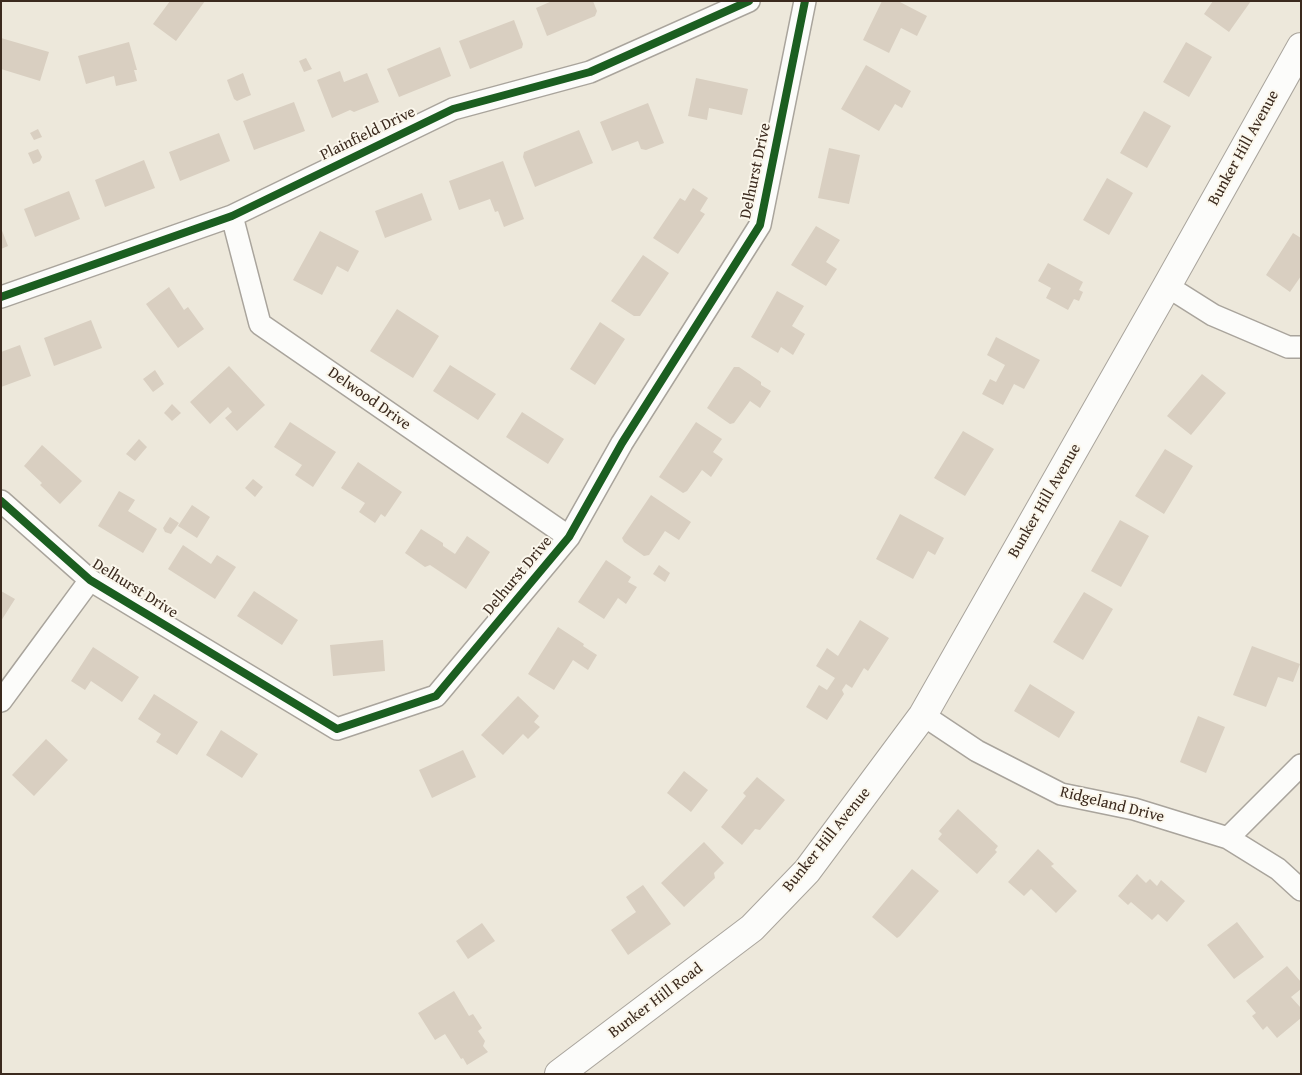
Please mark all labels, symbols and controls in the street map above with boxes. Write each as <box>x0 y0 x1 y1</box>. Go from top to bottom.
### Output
street label: Bunker Hill Avenue <box>1204 87 1284 209</box>
street label: Plainfield Drive <box>317 103 419 165</box>
street label: Delhurst Drive <box>736 121 776 221</box>
street label: Delwood Drive <box>324 363 414 435</box>
street label: Bunker Hill Avenue <box>1004 440 1086 562</box>
street label: Delhurst Drive <box>479 533 557 619</box>
street label: Delhurst Drive <box>89 555 181 623</box>
street label: Ridgeland Drive <box>1058 783 1166 827</box>
street label: Bunker Hill Avenue <box>779 784 875 896</box>
street label: Bunker Hill Road <box>605 959 707 1043</box>

